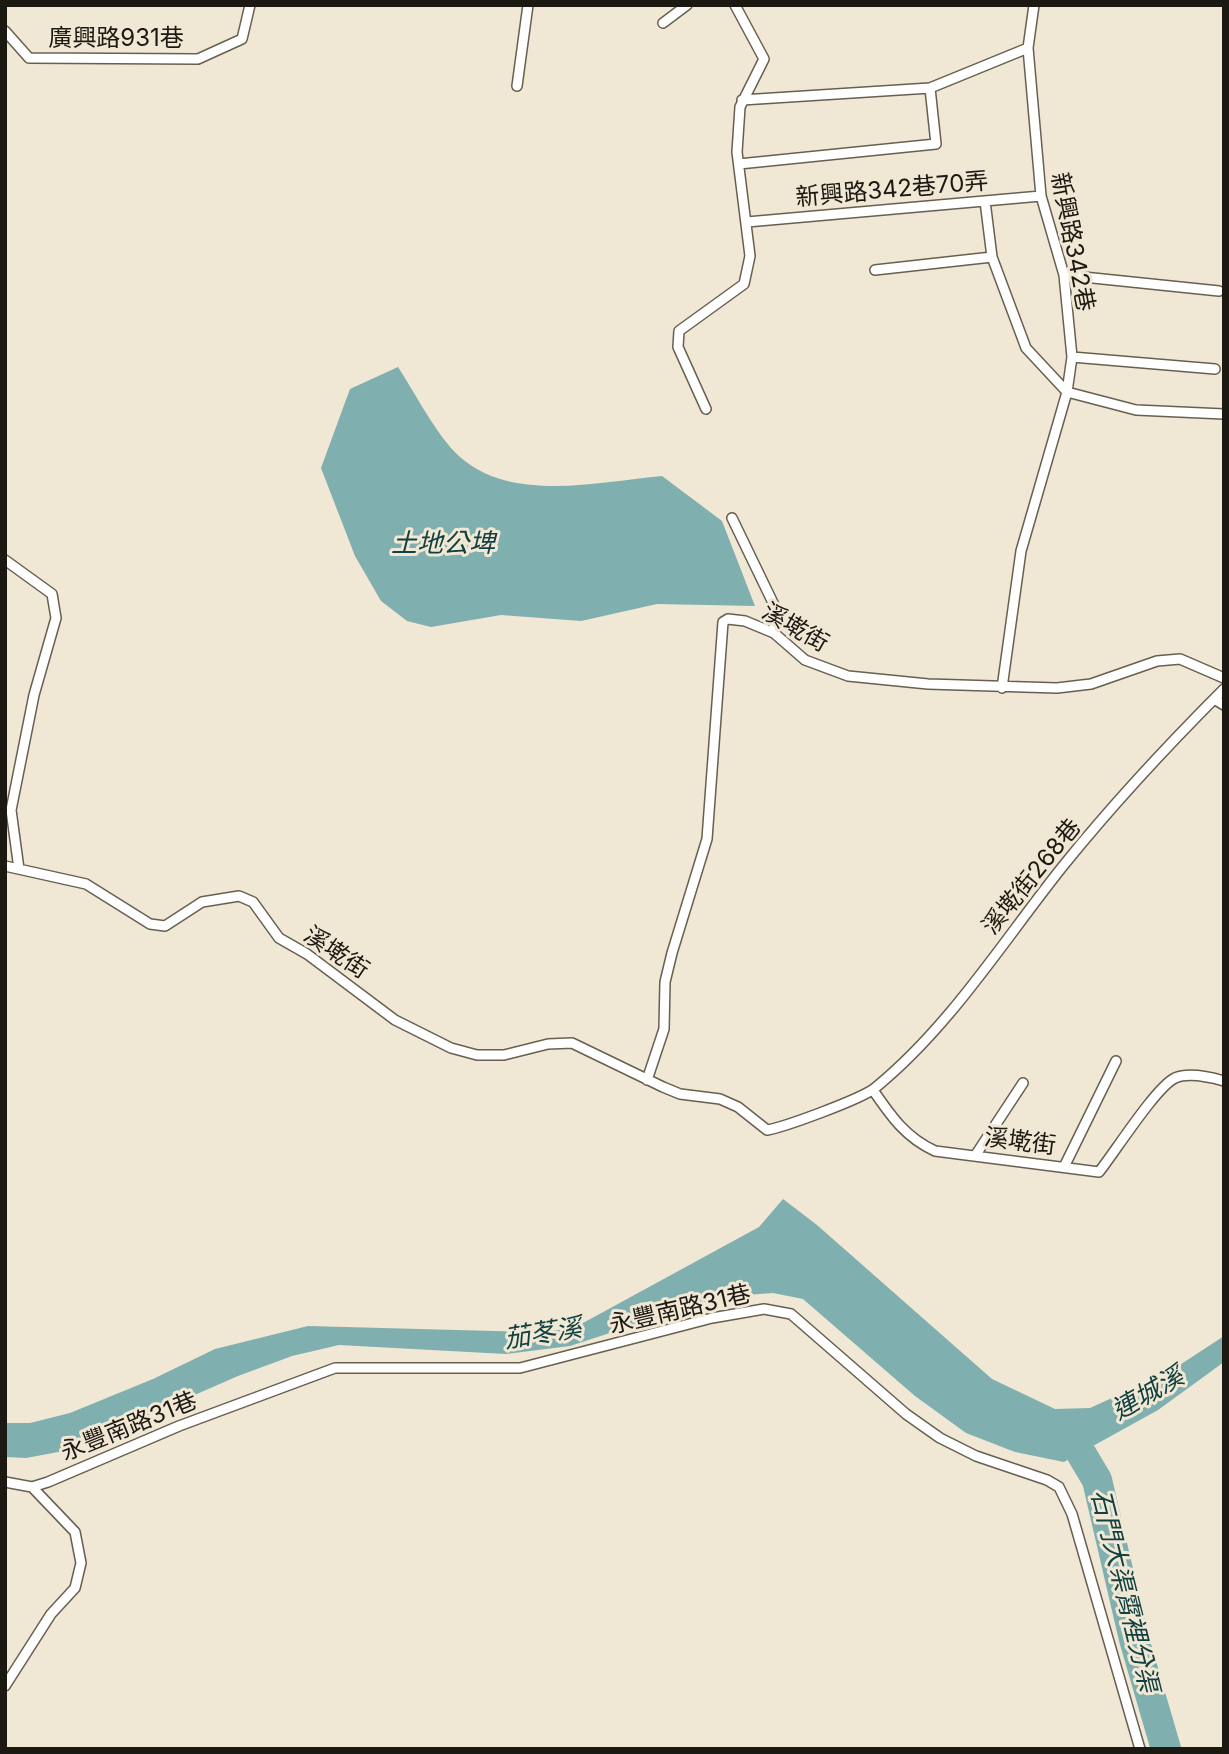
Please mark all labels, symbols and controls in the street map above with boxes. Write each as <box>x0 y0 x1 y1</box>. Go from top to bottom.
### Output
street label: 廣興路931巷 <box>48 25 184 53</box>
street label: 新興路342巷70弄 <box>794 167 990 213</box>
street label: 新興路342巷 <box>1044 170 1100 314</box>
water label: 土地公埤 <box>391 528 495 560</box>
street label: 溪墘街 <box>757 598 833 658</box>
street label: 溪墘街268巷 <box>977 813 1087 941</box>
street label: 溪墘街 <box>298 921 374 985</box>
street label: 溪墘街 <box>983 1123 1057 1161</box>
street label: 永豐南路31巷 <box>606 1280 754 1340</box>
water label: 茄苳溪 <box>502 1312 584 1356</box>
water label: 連城溪 <box>1106 1361 1190 1427</box>
street label: 永豐南路31巷 <box>57 1387 201 1467</box>
water label: 石門大渠霄裡分渠 <box>1084 1486 1164 1696</box>

